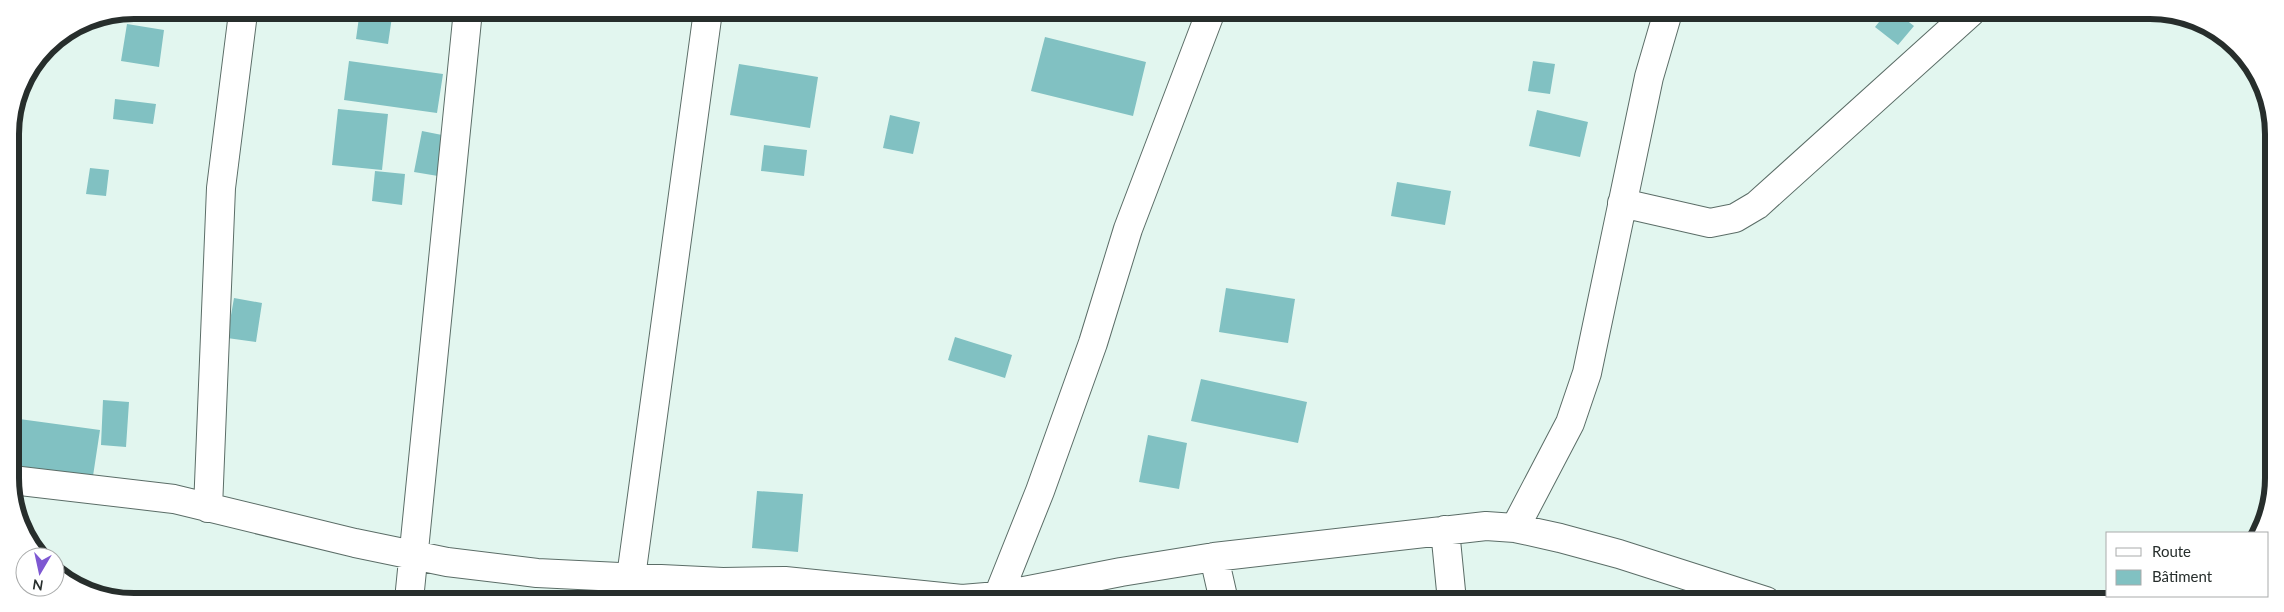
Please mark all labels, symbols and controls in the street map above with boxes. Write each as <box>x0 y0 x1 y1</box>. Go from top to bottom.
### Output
legend <box>2106 532 2269 597</box>
text: Route <box>2152 542 2191 560</box>
north arrow <box>15 547 65 597</box>
text: Bâtiment <box>2152 567 2213 585</box>
text: N <box>31 576 45 595</box>

